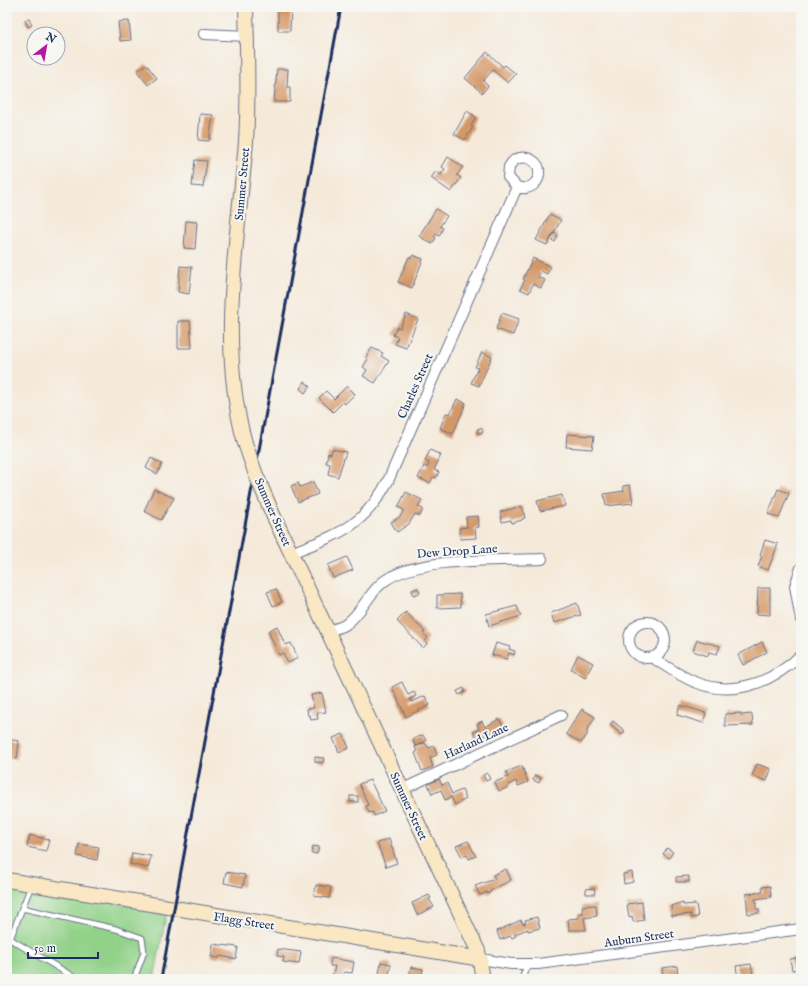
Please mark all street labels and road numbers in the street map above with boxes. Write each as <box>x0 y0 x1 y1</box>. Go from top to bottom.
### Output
street label: Summer Street <box>232 147 253 221</box>
street label: Charles Street <box>394 351 437 421</box>
street label: Summer Street <box>251 476 294 549</box>
street label: Dew Drop Lane <box>416 541 498 563</box>
street label: Harland Lane <box>442 720 511 763</box>
street label: Summer Street <box>386 770 431 843</box>
street label: Flagg Street <box>212 909 275 934</box>
street label: Auburn Street <box>602 926 675 951</box>

